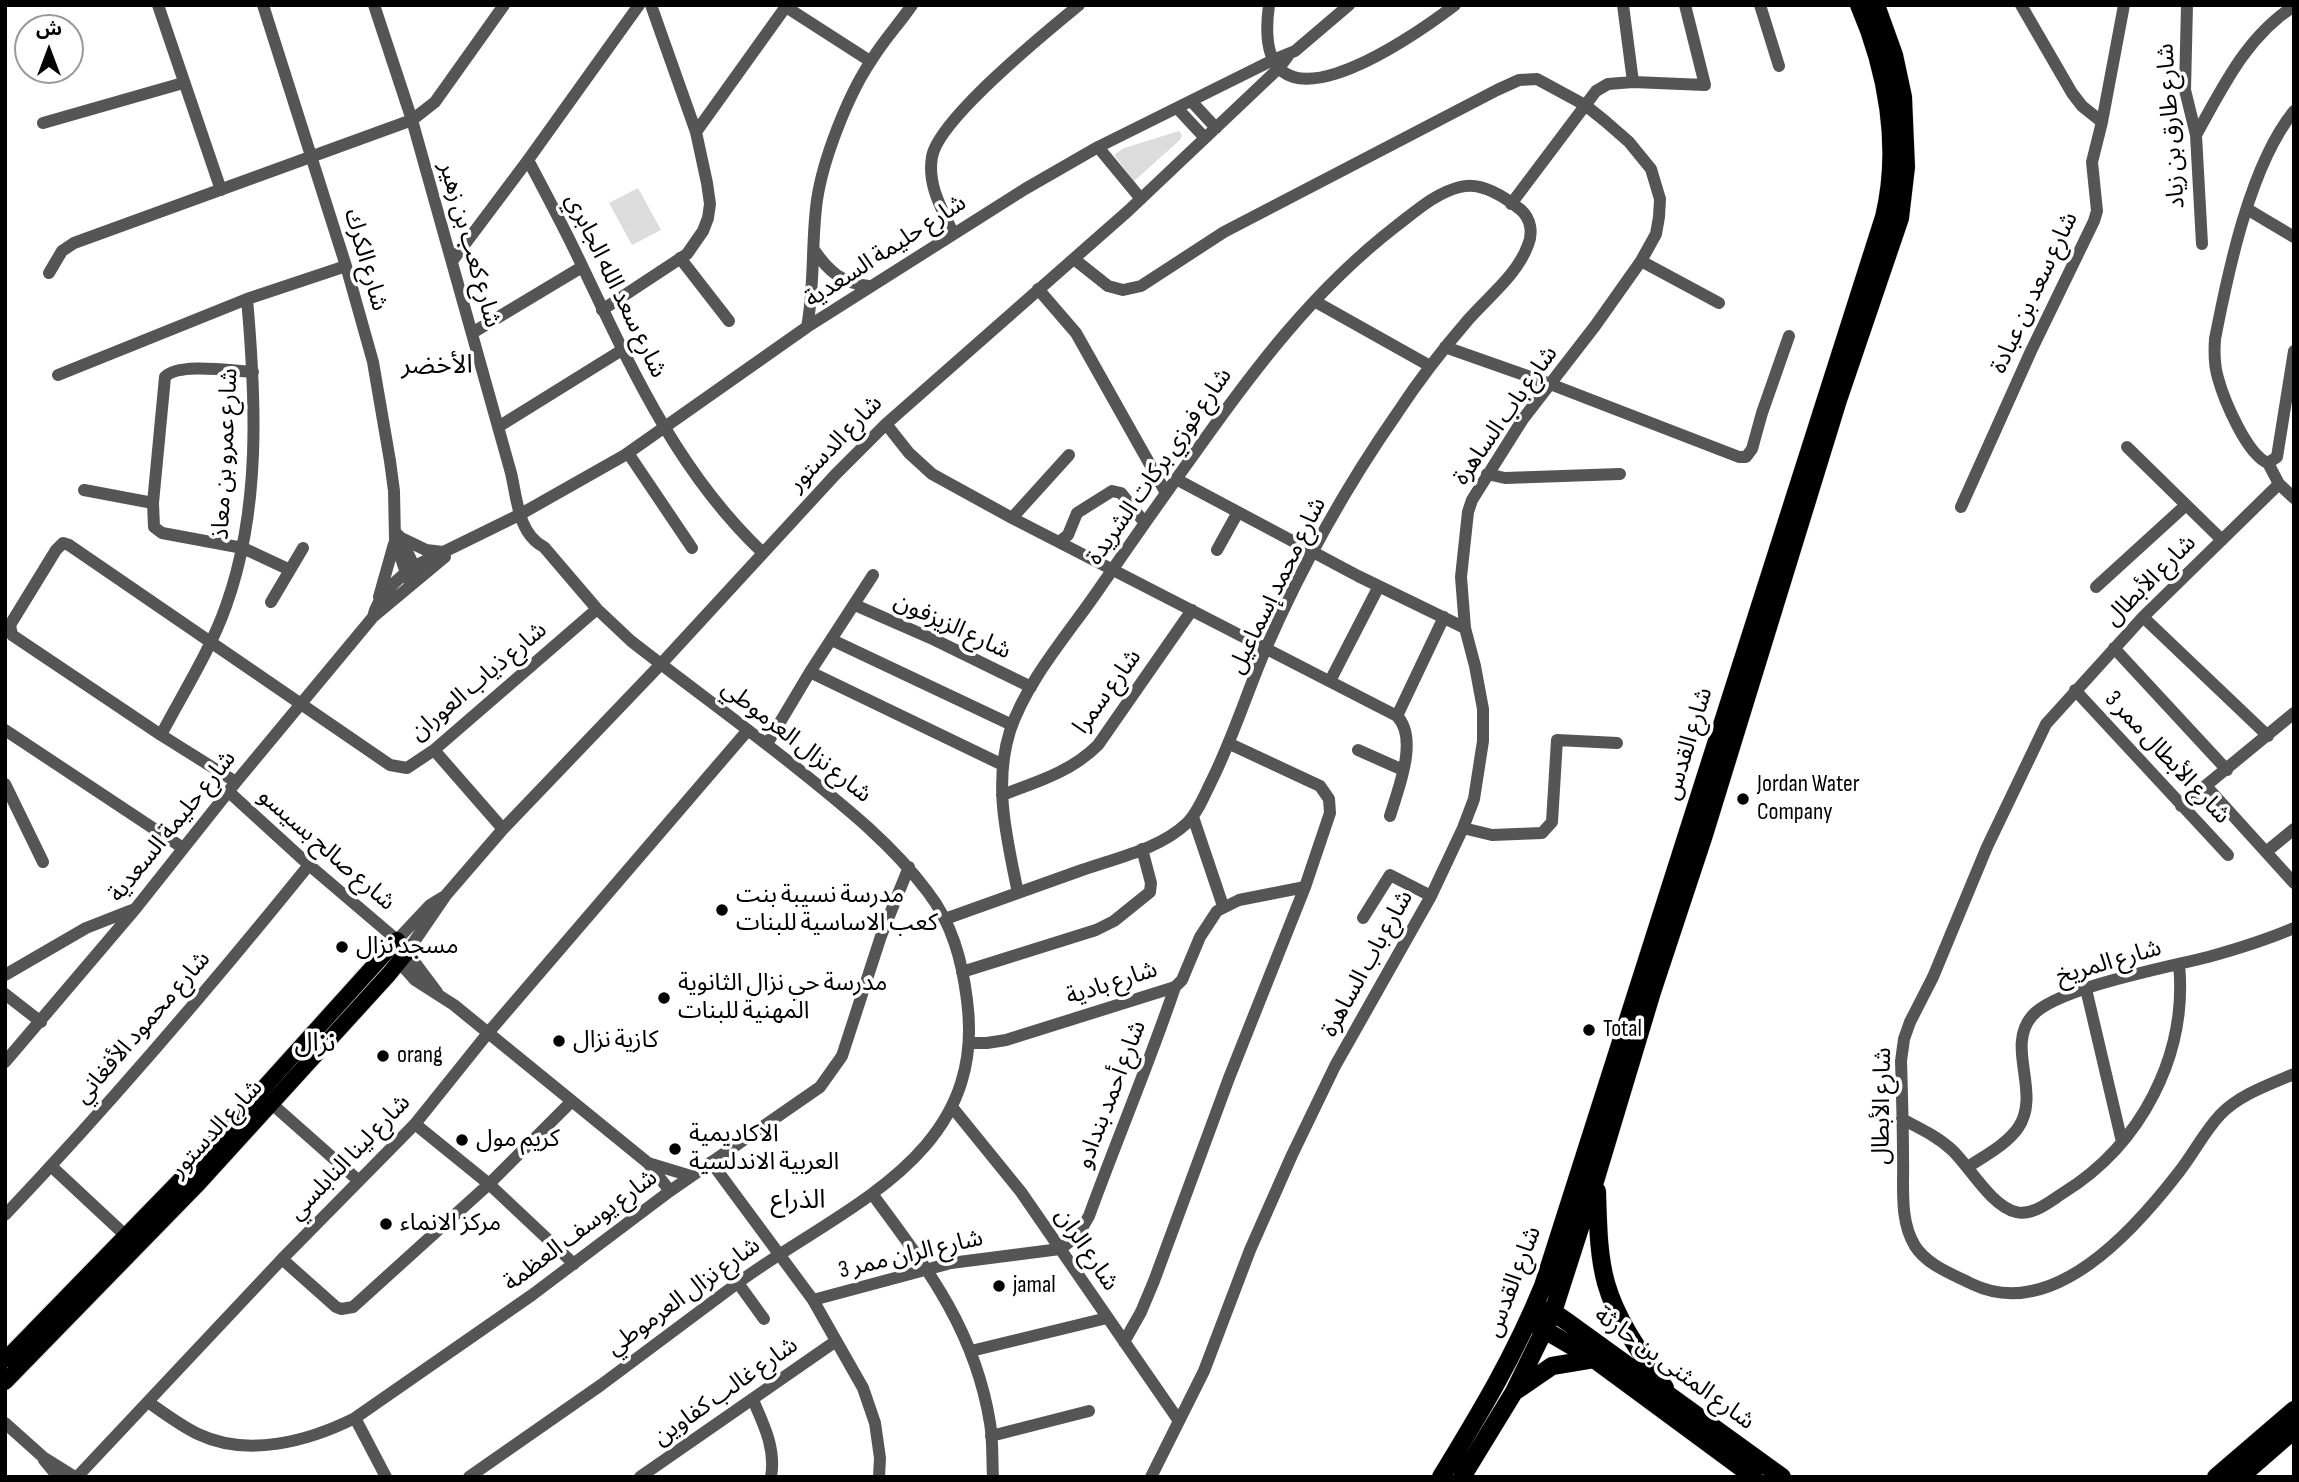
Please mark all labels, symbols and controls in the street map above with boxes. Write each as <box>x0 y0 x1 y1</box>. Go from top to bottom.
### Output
north arrow <box>14 14 84 84</box>
text: ش <box>36 18 62 41</box>
street label: شارع طارق بن زياد <box>2152 42 2192 210</box>
street label: شارع كعب بن زهير <box>432 159 506 331</box>
street label: شارع سعد الله الجابري <box>558 189 672 383</box>
street label: شارع حليمة السعدية <box>800 189 972 315</box>
street label: شارع الكرك <box>337 206 393 314</box>
street label: شارع سعد بن عبادة <box>1985 208 2085 378</box>
street label: شارع باب الساهرة <box>1447 341 1565 491</box>
district label: الأخضر <box>401 350 473 382</box>
street label: شارع فوزي بركات الشريدة <box>1081 363 1239 571</box>
street label: شارع عمرو بن معاذ <box>207 367 245 541</box>
street label: شارع الدستور <box>783 390 889 498</box>
street label: شارع محمد إسماعيل <box>1223 493 1333 679</box>
street label: شارع الأبطال <box>2099 529 2203 633</box>
street label: شارع الزيزفون <box>889 587 1015 667</box>
street label: شارع ذياب العوران <box>405 616 553 748</box>
street label: شارع سمرا <box>1068 644 1148 740</box>
street label: شارع نزال العرموطي <box>715 674 877 810</box>
street label: شارع القدس <box>1658 684 1720 804</box>
street label: شارع الأبطال ممر 3 <box>2098 686 2236 830</box>
street label: شارع حليمة السعدية <box>103 745 243 909</box>
place label: Jordan Water Company <box>1757 771 1860 827</box>
street label: شارع صالح بسيسو <box>251 783 401 917</box>
marker: Jordan Water Company <box>1735 791 1751 807</box>
place label: مدرسة نسيبة بنت كعب الاساسية للبنات <box>736 882 938 938</box>
street label: شارع باب الساهرة <box>1316 886 1420 1042</box>
marker: مدرسة نسيبة بنت كعب الاساسية للبنات <box>714 902 730 918</box>
place label: مسجد نزال <box>356 933 459 961</box>
street label: شارع المريخ <box>2053 934 2165 992</box>
marker: مسجد نزال <box>334 939 350 955</box>
street label: شارع محمود الأفغاني <box>69 946 217 1110</box>
street label: شارع بادية <box>1063 956 1161 1012</box>
place label: مدرسة حي نزال الثانوية المهنية للبنات <box>678 970 887 1026</box>
marker: مدرسة حي نزال الثانوية المهنية للبنات <box>656 990 672 1006</box>
place label: Total <box>1603 1016 1642 1044</box>
street label: شارع أحمد بندادو <box>1071 1017 1153 1173</box>
marker: Total <box>1581 1022 1597 1038</box>
place label: كازية نزال <box>573 1027 658 1055</box>
district label: نزال <box>295 1028 335 1060</box>
marker: كازية نزال <box>551 1033 567 1049</box>
place label: orang <box>397 1042 443 1070</box>
street label: شارع الأبطال <box>1868 1047 1898 1165</box>
marker: orang <box>375 1048 391 1064</box>
street label: شارع الدستور <box>164 1074 270 1184</box>
street label: شارع لينا النابلسي <box>283 1089 417 1227</box>
place label: الاكاديمية العربية الاندلسية <box>689 1121 839 1177</box>
place label: كريم مول <box>476 1126 560 1154</box>
marker: كريم مول <box>454 1132 470 1148</box>
marker: الاكاديمية العربية الاندلسية <box>667 1141 683 1157</box>
street label: شارع يوسف العظمة <box>498 1164 664 1298</box>
district label: الذراع <box>770 1185 826 1217</box>
street label: شارع الران <box>1048 1203 1124 1297</box>
place label: مركز الانماء <box>400 1210 501 1238</box>
marker: مركز الانماء <box>378 1216 394 1232</box>
street label: شارع القدس <box>1480 1223 1548 1341</box>
street label: شارع الران ممر 3 <box>836 1224 986 1286</box>
street label: شارع نزال العرموطي <box>602 1232 766 1362</box>
place label: jamal <box>1013 1272 1056 1300</box>
marker: jamal <box>991 1278 1007 1294</box>
street label: شارع المثنى بن حارثة <box>1588 1301 1760 1437</box>
street label: شارع غالب كفاوين <box>648 1331 804 1453</box>

